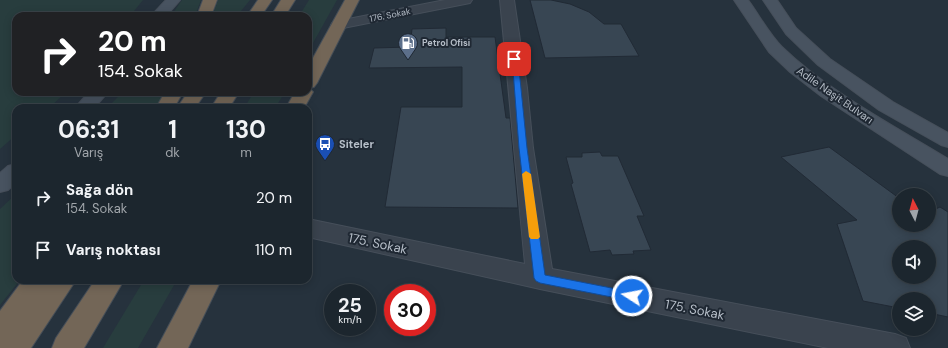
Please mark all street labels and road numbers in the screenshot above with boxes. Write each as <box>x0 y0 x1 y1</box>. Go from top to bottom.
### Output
street label: 176. Sokak <box>369 5 412 25</box>
street label: Adile Naşit Bulvarı <box>794 63 876 127</box>
street label: 175. Sokak <box>347 229 409 258</box>
street label: 175. Sokak <box>664 295 726 324</box>

